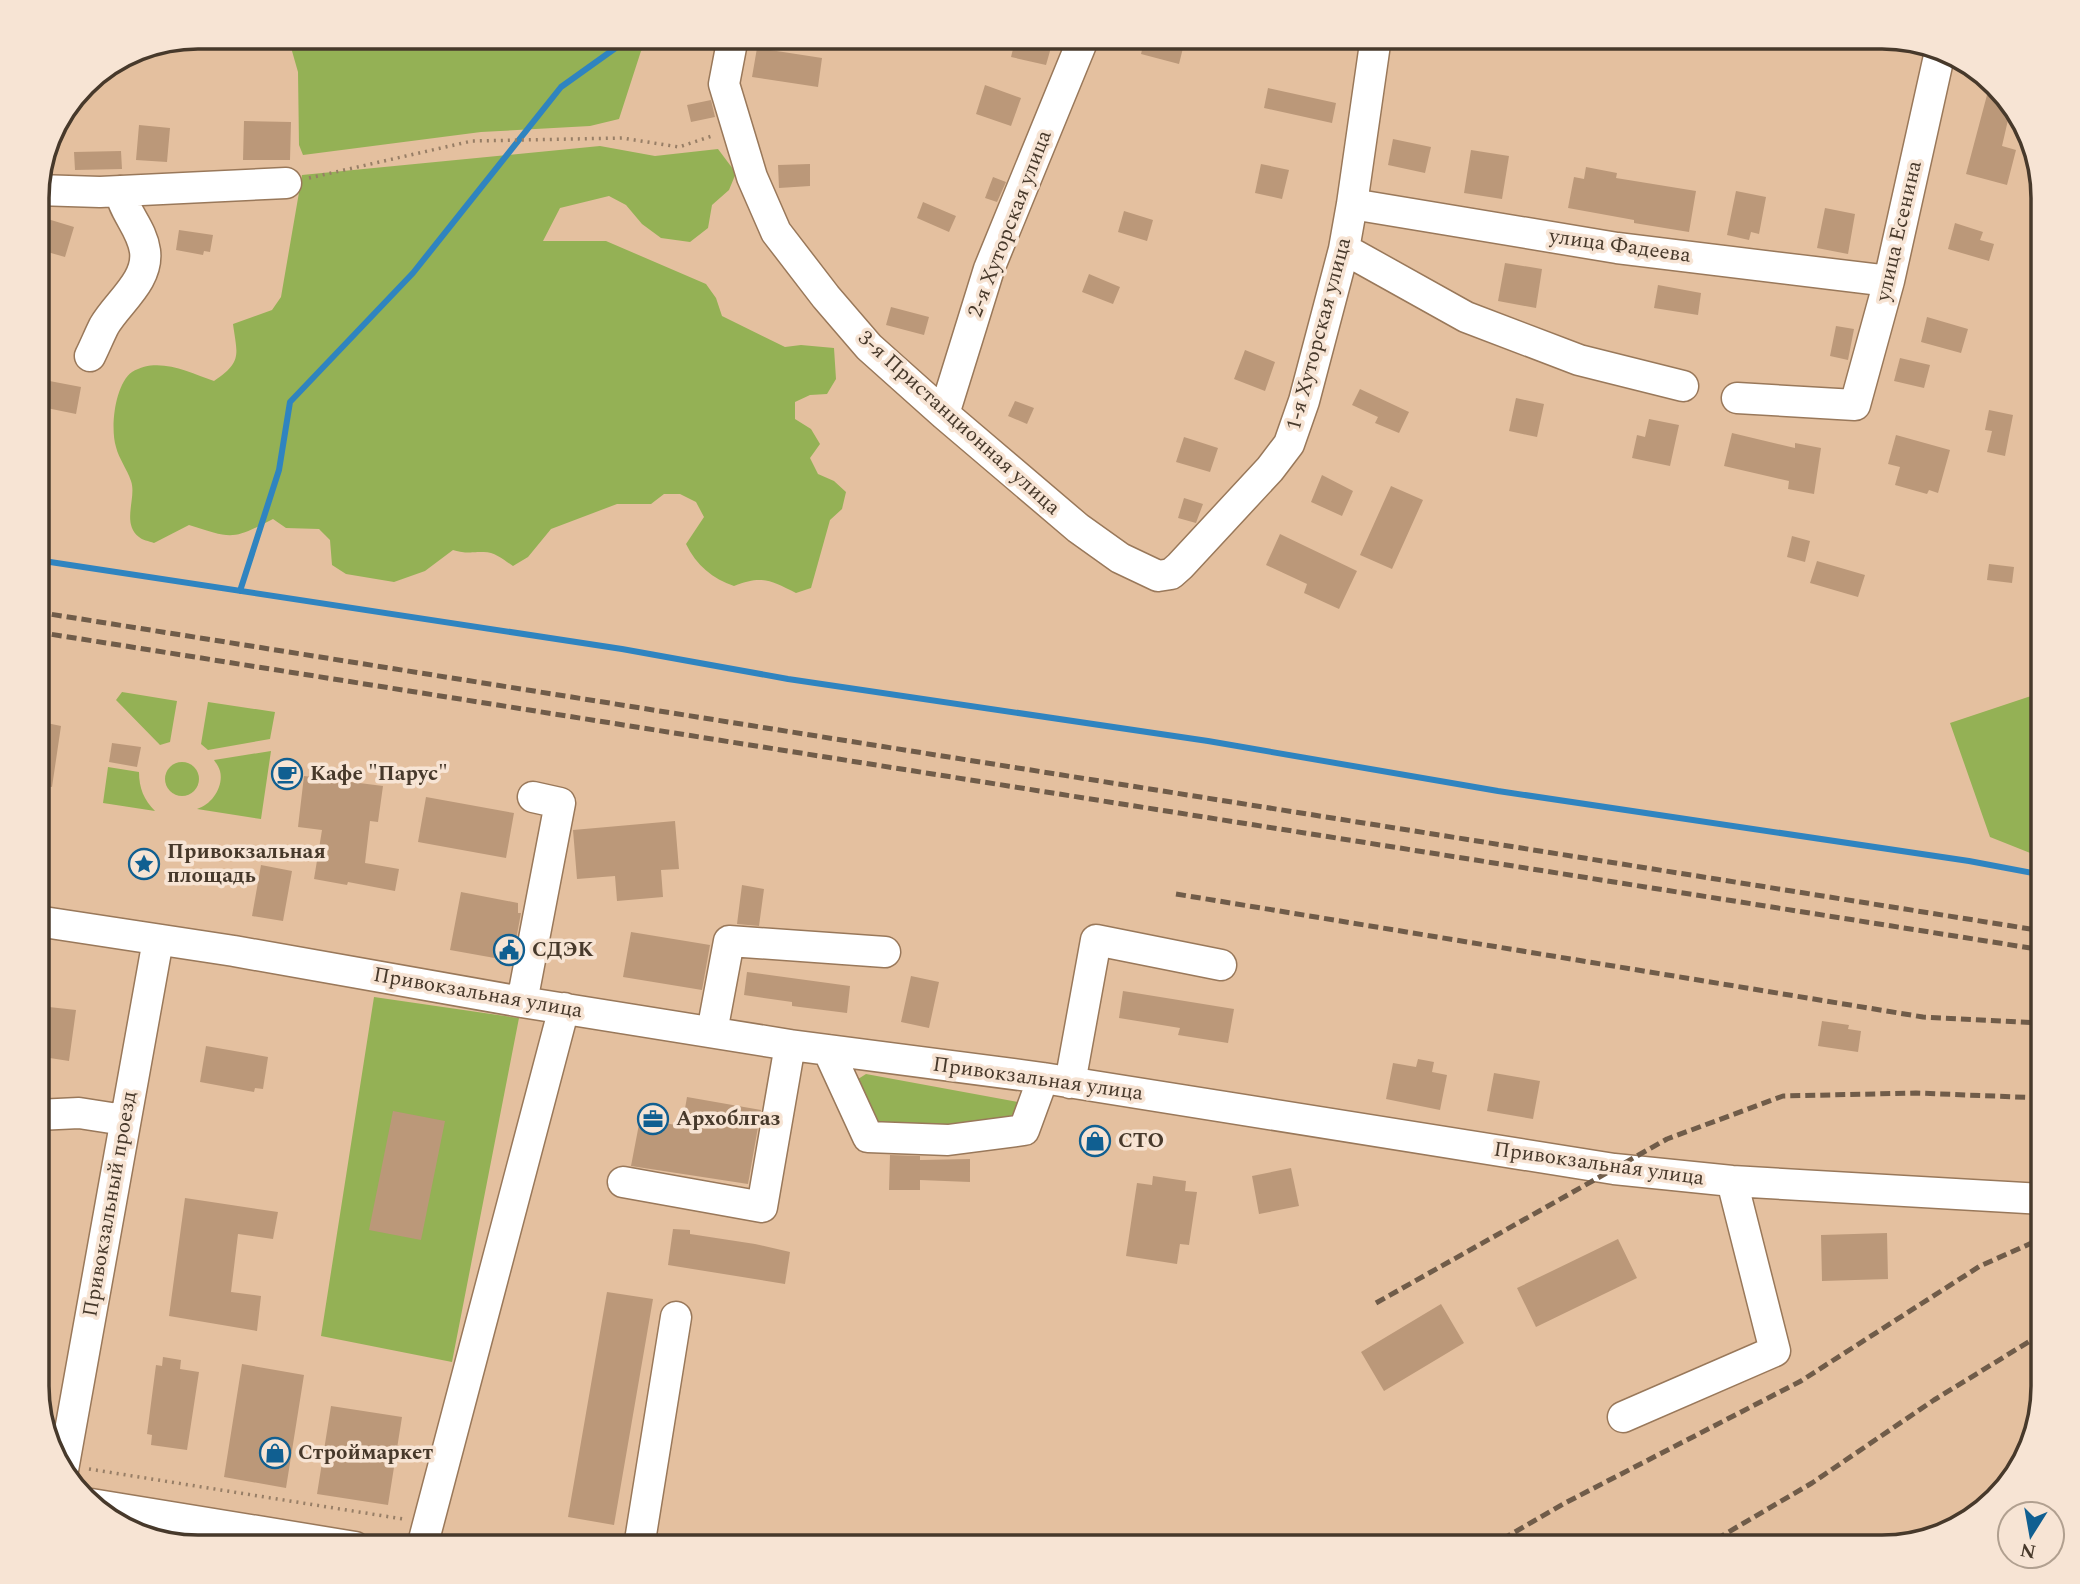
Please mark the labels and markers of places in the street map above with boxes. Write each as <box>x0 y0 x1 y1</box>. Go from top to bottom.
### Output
cafe icon: Кафе "Парус" <box>270 757 304 791</box>
place label: Кафе "Парус" <box>310 758 448 790</box>
place label: Привокзальная площадь <box>167 836 326 892</box>
place icon: Привокзальная площадь <box>127 847 161 881</box>
public building icon: СДЭК <box>492 933 526 967</box>
place label: СДЭК <box>532 934 594 966</box>
office icon: Архоблгаз <box>636 1102 670 1136</box>
place label: Архоблгаз <box>676 1103 781 1135</box>
shop icon: СТО <box>1078 1124 1112 1158</box>
place label: СТО <box>1118 1125 1164 1157</box>
shop icon: Строймаркет <box>258 1436 292 1470</box>
place label: Строймаркет <box>298 1437 433 1469</box>

